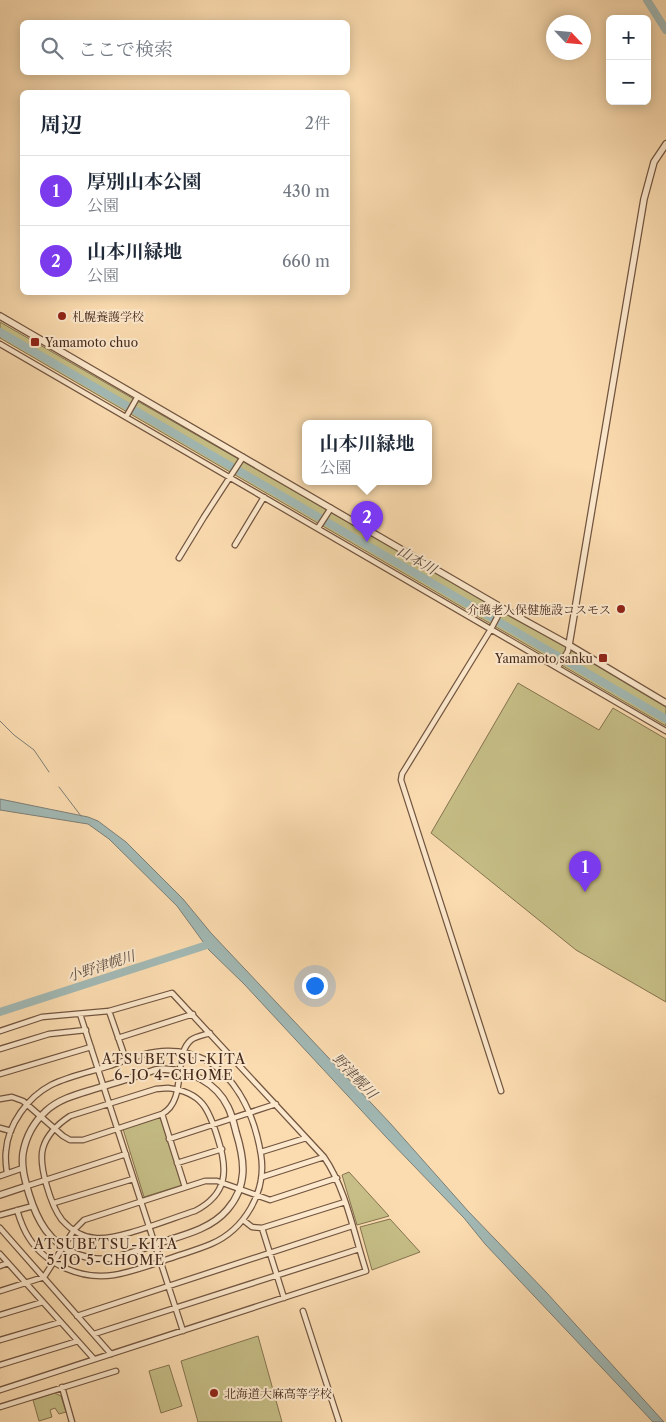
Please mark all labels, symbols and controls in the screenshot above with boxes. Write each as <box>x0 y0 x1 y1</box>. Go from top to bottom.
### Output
north arrow <box>546 15 591 60</box>
map controls <box>606 15 651 105</box>
button: + <box>606 15 651 60</box>
search box <box>20 20 350 75</box>
icon: search <box>38 34 66 62</box>
text: ここで検索 <box>78 38 173 61</box>
button: − <box>606 60 651 105</box>
text: 周辺 <box>40 112 82 137</box>
text: 2件 <box>305 113 330 133</box>
text: 厚別山本公園 <box>87 170 201 193</box>
text: 1 <box>52 181 60 201</box>
text: 430 m <box>283 181 330 201</box>
text: 公園 <box>87 195 119 215</box>
text: 山本川緑地 <box>87 240 182 263</box>
text: 2 <box>51 251 61 271</box>
text: 660 m <box>282 251 330 271</box>
text: 公園 <box>87 265 119 285</box>
place label: 札幌養護学校 <box>72 309 144 324</box>
marker: 札幌養護学校 <box>56 310 68 322</box>
place label: Yamamoto chuo <box>44 335 138 350</box>
marker: Yamamoto chuo <box>29 336 41 348</box>
popup <box>302 420 432 485</box>
text: 山本川緑地 <box>319 432 415 455</box>
text: 公園 <box>319 457 352 477</box>
pin: 2 <box>351 501 383 542</box>
water label: 山本川 <box>394 542 441 579</box>
place label: 介護老人保健施設コスモス <box>467 602 611 617</box>
marker: 介護老人保健施設コスモス <box>615 603 627 615</box>
place label: Yamamoto sanku <box>494 651 594 666</box>
marker: Yamamoto sanku <box>597 652 609 664</box>
pin: 1 <box>569 851 601 892</box>
water label: 小野津幌川 <box>65 946 139 985</box>
your location <box>302 973 328 999</box>
district label: ATSUBETSU-KITA 6-JO 4-CHOME <box>101 1050 246 1084</box>
water label: 野津幌川 <box>329 1050 382 1104</box>
district label: ATSUBETSU-KITA 5-JO 5-CHOME <box>33 1235 178 1269</box>
place label: 北海道大麻高等学校 <box>224 1386 332 1401</box>
marker: 北海道大麻高等学校 <box>208 1387 220 1399</box>

